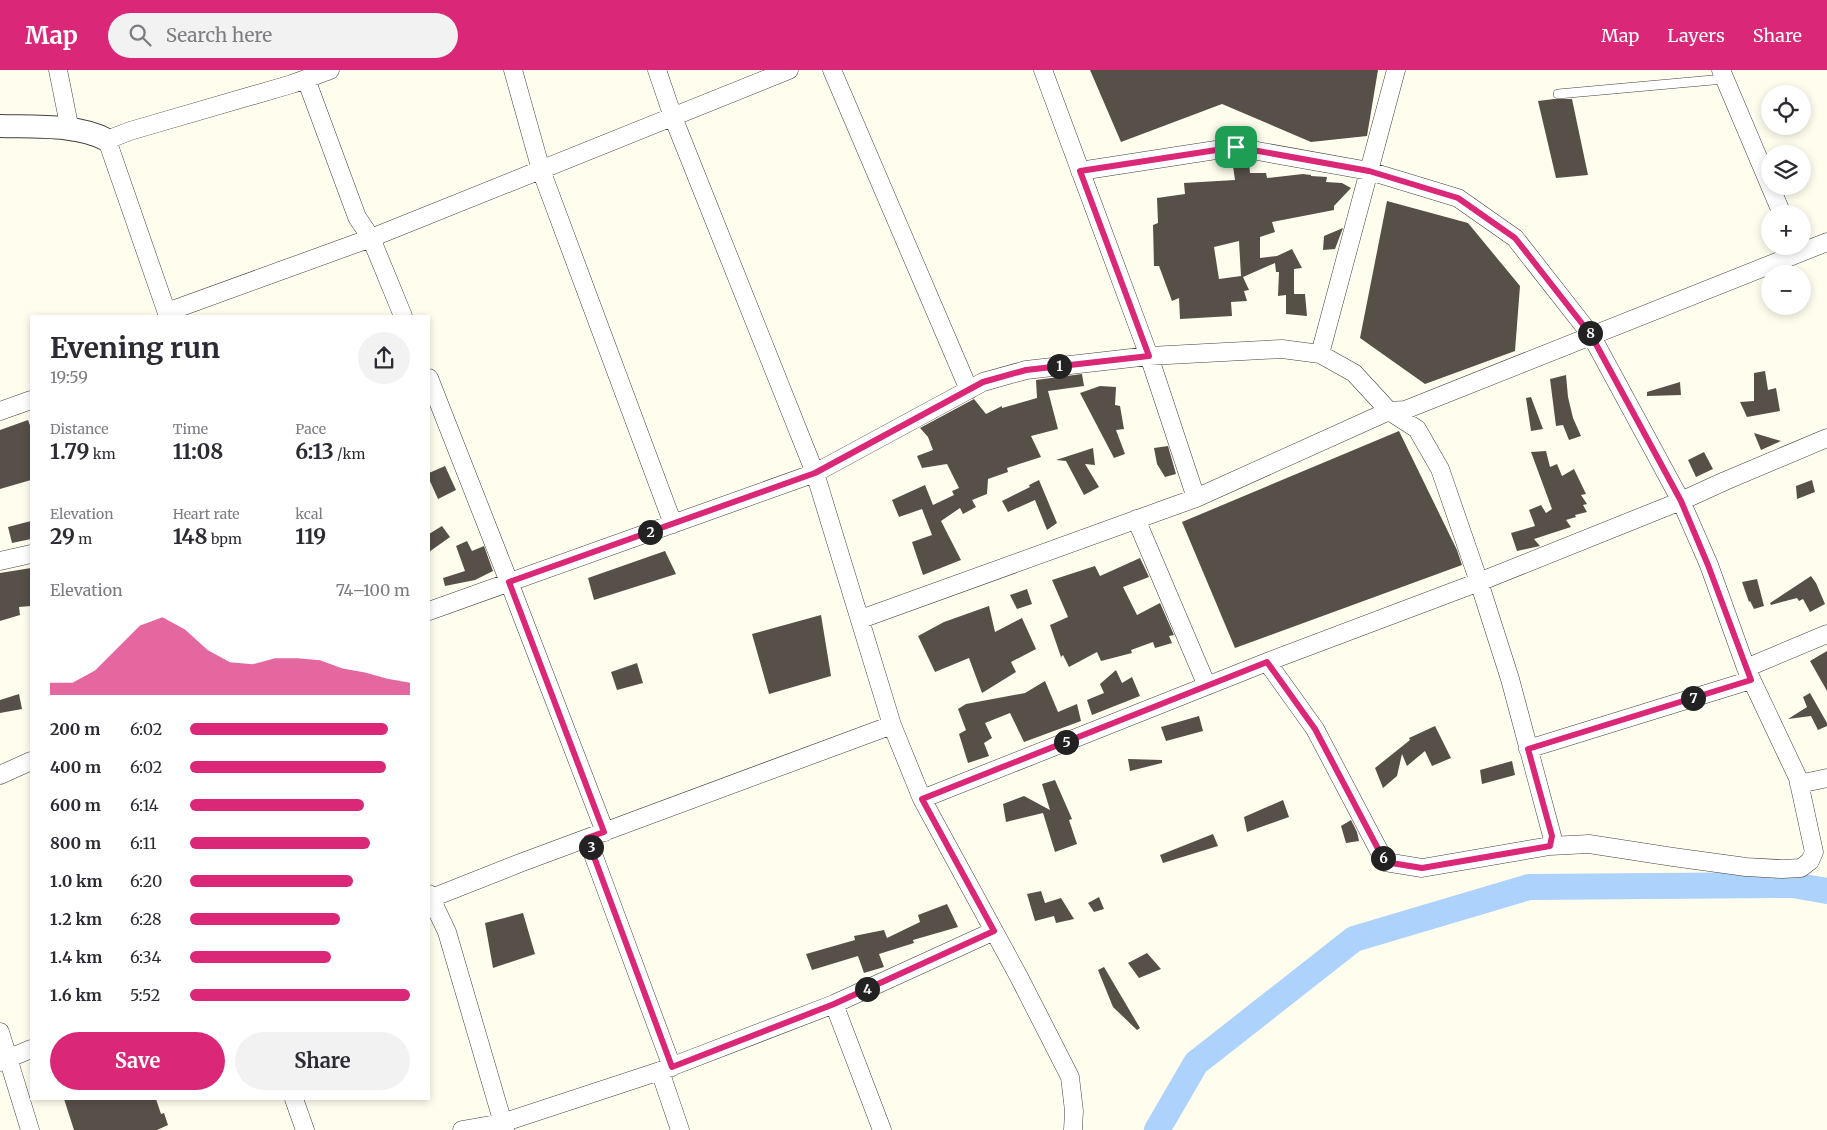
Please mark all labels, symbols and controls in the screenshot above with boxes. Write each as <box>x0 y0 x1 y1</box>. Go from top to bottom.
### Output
search box <box>108 13 458 58</box>
text: Map <box>25 20 78 51</box>
icon: search <box>126 21 154 49</box>
text: Search here <box>166 23 272 47</box>
text: Map <box>1601 24 1639 47</box>
text: Layers <box>1667 24 1725 47</box>
text: Share <box>1753 24 1802 47</box>
map controls <box>1761 85 1811 315</box>
button: locate <box>1761 85 1811 135</box>
pin <box>1215 126 1257 168</box>
icon: arrive <box>1222 133 1250 161</box>
button: layers <box>1761 145 1811 195</box>
button: + <box>1761 205 1811 255</box>
button: − <box>1761 265 1811 315</box>
pin: 8 <box>1578 320 1602 346</box>
text: 8 <box>1586 324 1595 342</box>
text: Evening run <box>50 330 220 366</box>
button: share <box>358 332 410 384</box>
pin: 1 <box>1046 354 1072 378</box>
text: 1 <box>1056 357 1063 375</box>
text: 19:59 <box>50 367 88 387</box>
text: Distance <box>50 420 109 438</box>
text: Time <box>173 420 208 438</box>
text: Pace <box>295 420 326 438</box>
text: 1.79 <box>50 438 89 465</box>
text: 11:08 <box>173 438 223 465</box>
text: 6:13 <box>295 438 334 465</box>
text: km <box>89 445 116 463</box>
text: /km <box>334 445 365 463</box>
text: Elevation <box>50 505 114 523</box>
text: Heart rate <box>173 505 240 523</box>
text: kcal <box>295 505 323 523</box>
pin: 2 <box>638 520 662 544</box>
text: 29 <box>50 523 75 550</box>
text: 148 <box>173 523 208 550</box>
text: 119 <box>295 523 326 550</box>
text: 2 <box>646 523 655 541</box>
text: m <box>75 530 92 548</box>
text: bpm <box>208 530 242 548</box>
text: Elevation <box>50 580 123 600</box>
text: 74–100 m <box>336 580 410 600</box>
pin: 7 <box>1680 686 1706 710</box>
text: 7 <box>1689 689 1698 707</box>
text: 200 m <box>50 719 100 739</box>
text: 6:02 <box>130 719 162 739</box>
pin: 5 <box>1054 730 1078 754</box>
text: 5 <box>1062 733 1071 751</box>
text: 400 m <box>50 757 101 777</box>
text: 6:02 <box>130 757 162 777</box>
text: 600 m <box>50 795 101 815</box>
text: 6:14 <box>130 795 159 815</box>
text: 800 m <box>50 833 101 853</box>
text: 6:11 <box>130 833 156 853</box>
pin: 3 <box>578 834 604 860</box>
text: 3 <box>587 838 596 856</box>
pin: 6 <box>1370 846 1396 870</box>
text: 6 <box>1379 849 1388 867</box>
text: 1.0 km <box>50 871 103 891</box>
text: 6:20 <box>130 871 162 891</box>
text: 1.2 km <box>50 909 102 929</box>
text: 6:28 <box>130 909 162 929</box>
text: 1.4 km <box>50 947 102 967</box>
text: 6:34 <box>130 947 161 967</box>
pin: 4 <box>854 976 880 1002</box>
text: 4 <box>863 980 872 998</box>
text: 1.6 km <box>50 985 102 1005</box>
text: 5:52 <box>130 985 160 1005</box>
button: Save <box>50 1032 225 1090</box>
button: Share <box>235 1032 410 1090</box>

